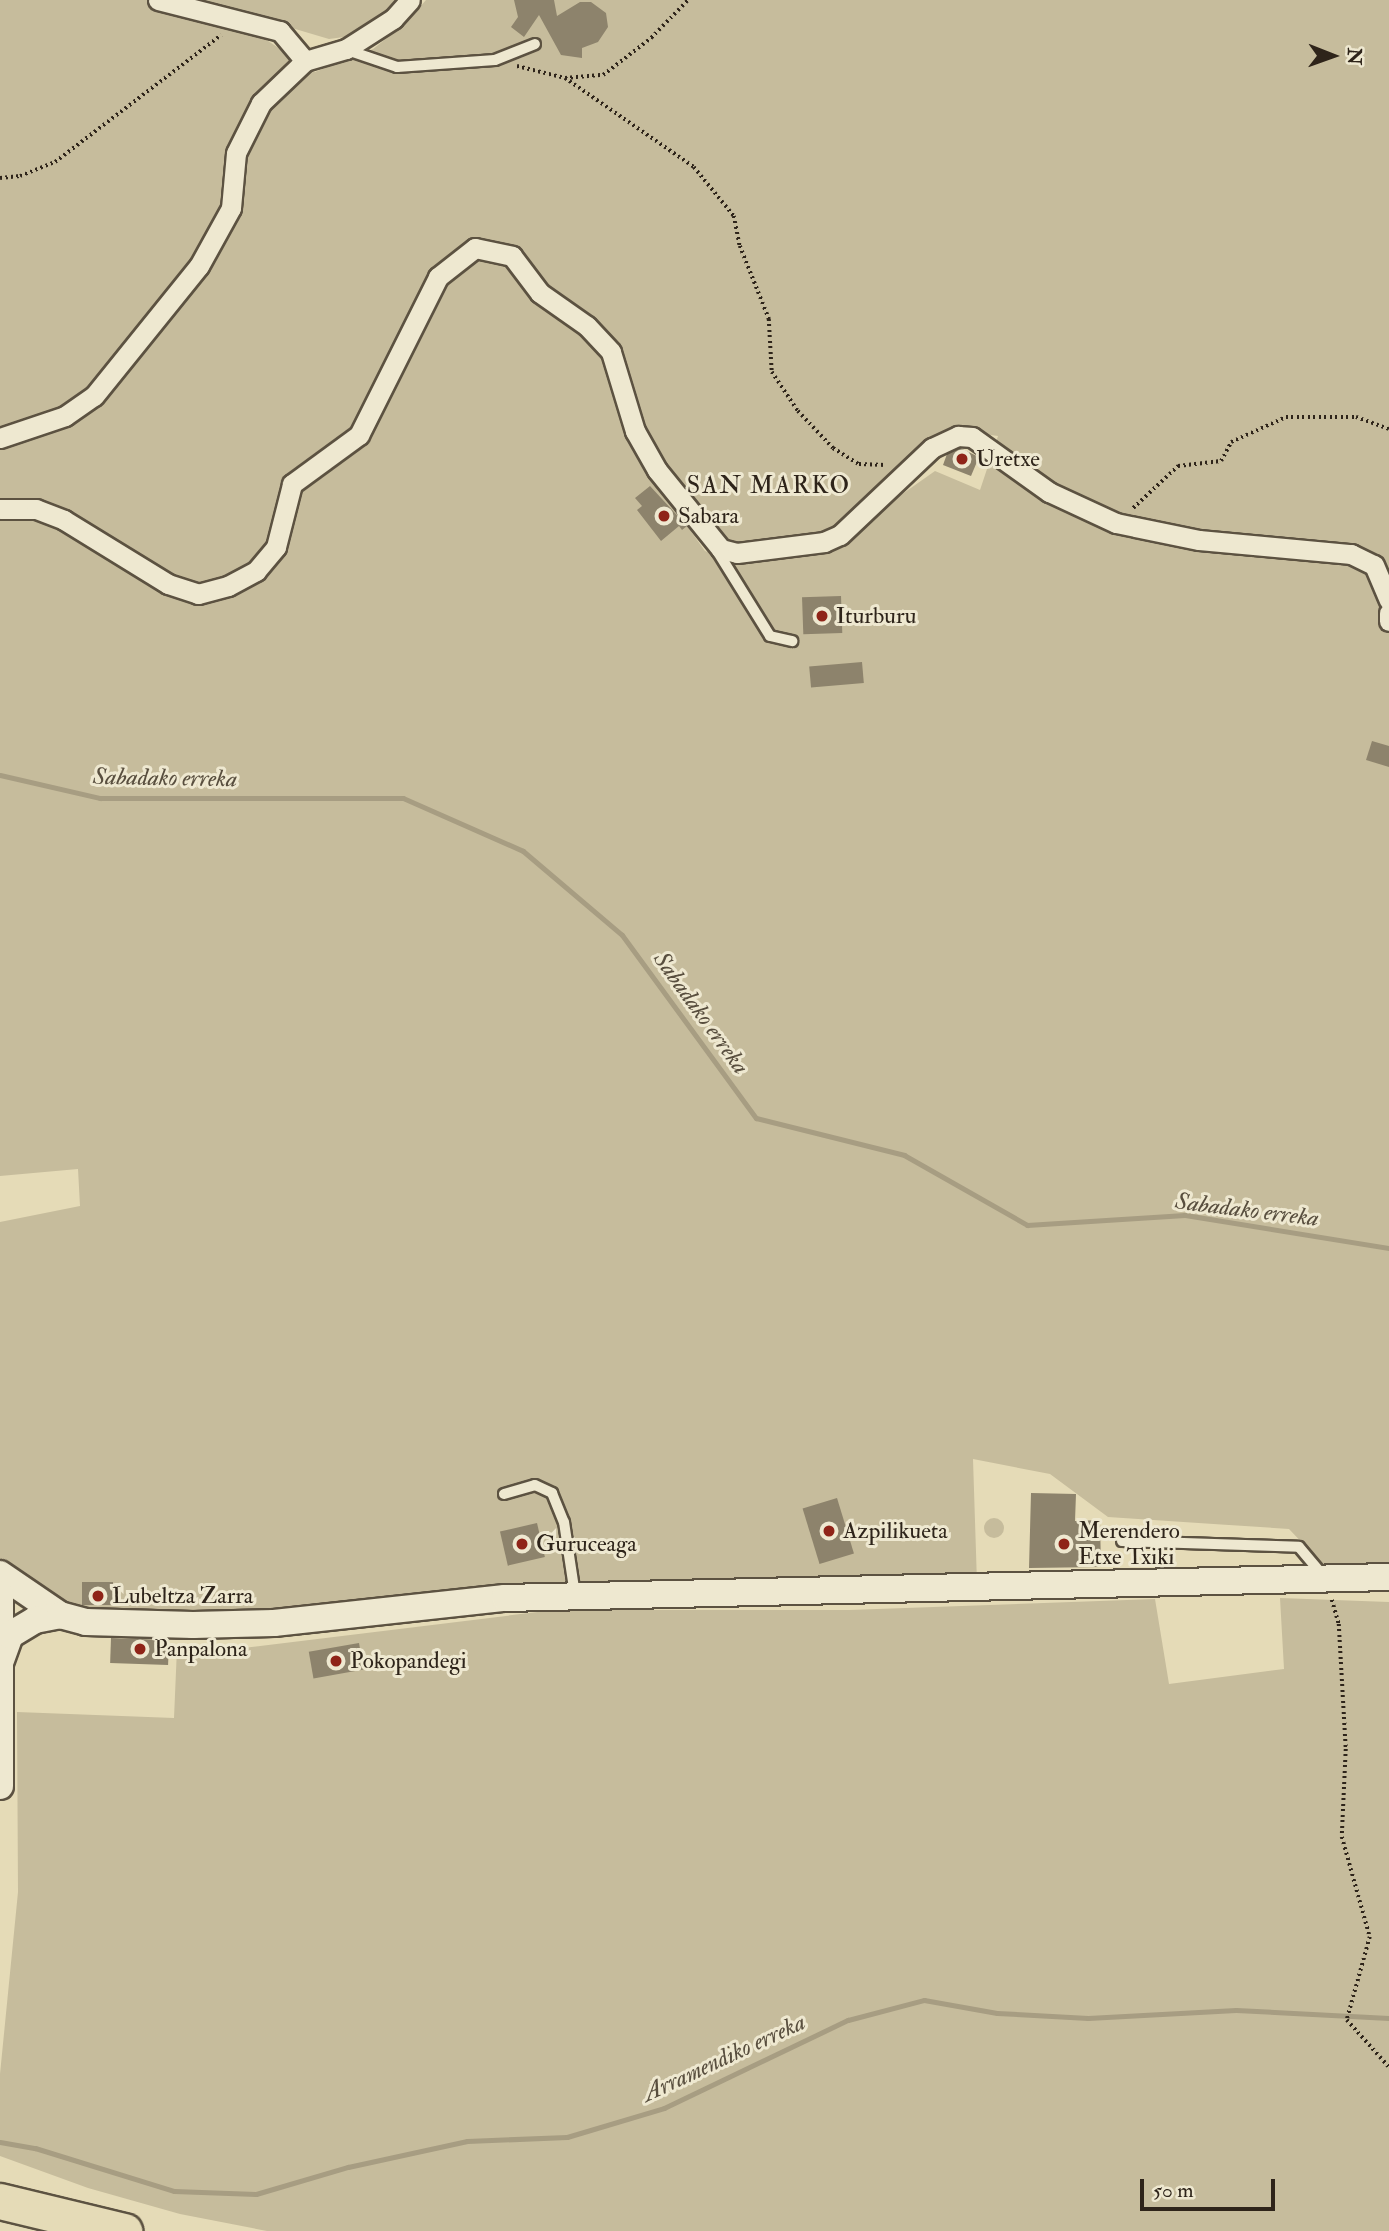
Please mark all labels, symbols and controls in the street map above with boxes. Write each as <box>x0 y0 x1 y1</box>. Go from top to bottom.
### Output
north arrow <box>1298 21 1368 91</box>
text: N <box>1342 48 1366 65</box>
place label: Uretxe <box>976 445 1040 473</box>
marker: Uretxe <box>954 451 970 467</box>
district label: SAN MARKO <box>688 472 850 500</box>
place label: Sabara <box>678 502 739 530</box>
marker: Sabara <box>656 508 672 524</box>
place label: Iturburu <box>836 602 916 630</box>
marker: Iturburu <box>814 608 830 624</box>
water label: Sabadako erreka <box>93 762 237 794</box>
water label: Sabadako erreka <box>647 946 755 1080</box>
water label: Sabadako erreka <box>1174 1187 1320 1233</box>
place label: Azpilikueta <box>843 1517 948 1545</box>
place label: Merendero Etxe Txiki <box>1078 1517 1180 1571</box>
marker: Azpilikueta <box>821 1523 837 1539</box>
place label: Guruceaga <box>536 1530 637 1558</box>
marker: Guruceaga <box>514 1536 530 1552</box>
marker: Merendero Etxe Txiki <box>1056 1536 1072 1552</box>
place label: Lubeltza Zarra <box>112 1582 253 1610</box>
marker: Lubeltza Zarra <box>90 1588 106 1604</box>
place label: Panpalona <box>154 1635 247 1663</box>
marker: Panpalona <box>132 1641 148 1657</box>
place label: Pokopandegi <box>350 1647 467 1675</box>
marker: Pokopandegi <box>328 1653 344 1669</box>
water label: Arramendiko erreka <box>638 2008 810 2108</box>
scale bar <box>1144 2164 1279 2208</box>
text: 50 m <box>1153 2177 1194 2204</box>

